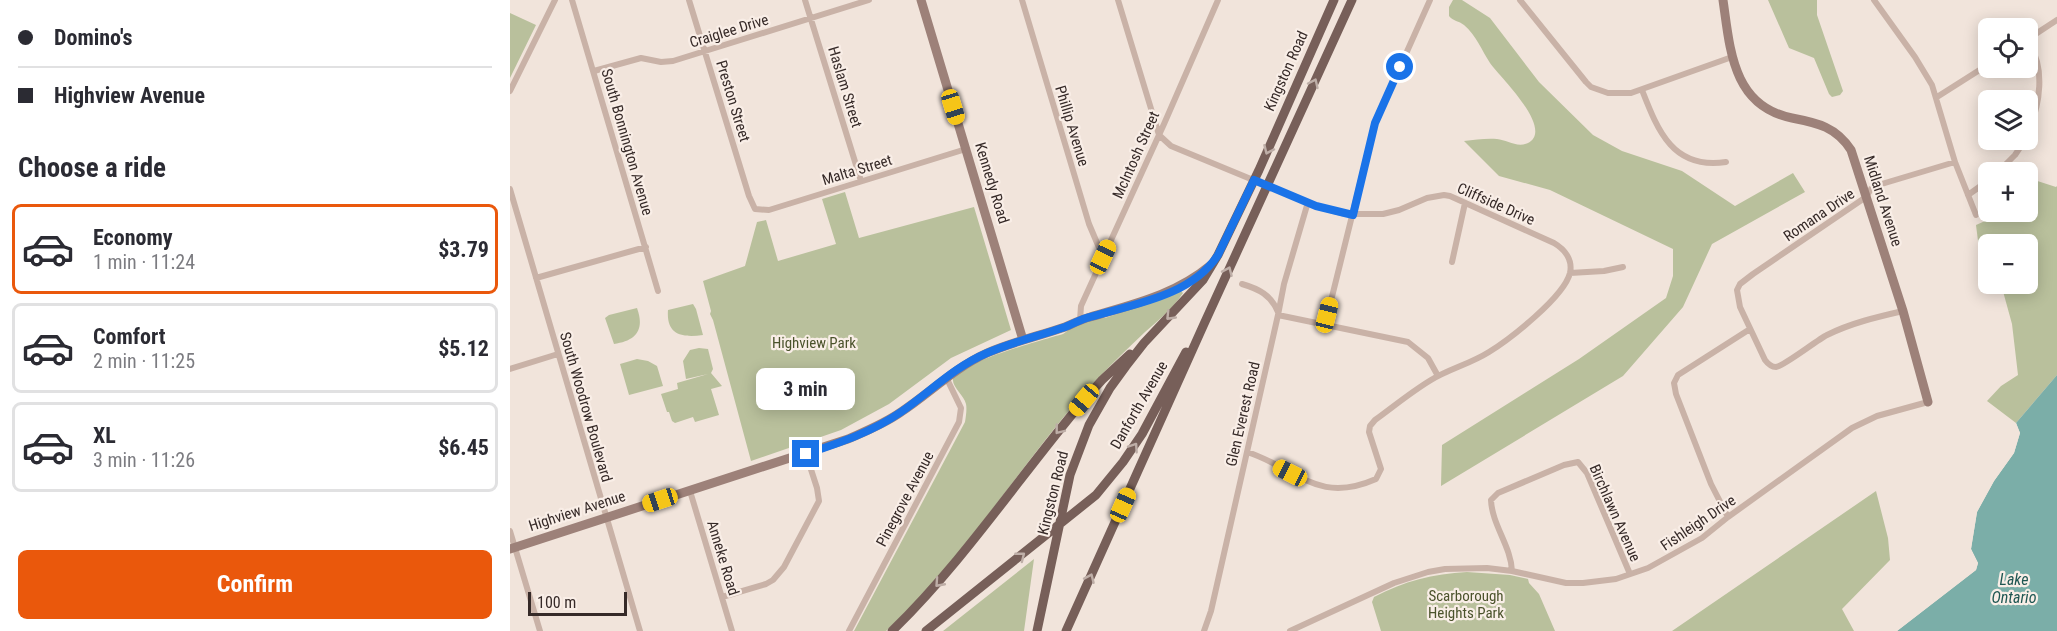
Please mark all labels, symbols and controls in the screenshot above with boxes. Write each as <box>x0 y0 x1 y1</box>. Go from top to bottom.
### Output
street label: Craiglee Drive <box>687 10 771 52</box>
map controls <box>1978 18 2038 294</box>
button: locate <box>1978 18 2038 78</box>
text: Domino's <box>54 25 133 50</box>
street label: Kingston Road <box>1260 28 1312 114</box>
street label: Haslam Street <box>824 44 866 130</box>
route start <box>1386 53 1413 80</box>
street label: Preston Street <box>712 58 754 144</box>
street label: South Bonnington Avenue <box>597 67 657 217</box>
one-way arrow <box>1307 79 1319 90</box>
text: Highview Avenue <box>54 83 205 108</box>
street label: Phillip Avenue <box>1051 84 1093 168</box>
car <box>939 87 967 127</box>
button: layers <box>1978 90 2038 150</box>
street label: McIntosh Street <box>1109 109 1163 201</box>
street label: Kennedy Road <box>971 140 1013 226</box>
one-way arrow <box>1263 143 1275 154</box>
street label: Malta Street <box>820 151 894 189</box>
text: Choose a ride <box>18 152 166 184</box>
street label: Midland Avenue <box>1860 153 1906 249</box>
button: + <box>1978 162 2038 222</box>
street label: Cliffside Drive <box>1454 179 1538 229</box>
street label: Romana Drive <box>1780 185 1858 245</box>
icon: car <box>21 222 75 276</box>
text: Economy <box>93 225 173 250</box>
button: − <box>1978 234 2038 294</box>
text: $3.79 <box>438 237 489 262</box>
car <box>1087 237 1119 277</box>
text: 1 min · 11:24 <box>93 250 195 274</box>
one-way arrow <box>1221 266 1233 277</box>
car <box>1314 295 1340 335</box>
one-way arrow <box>1166 310 1177 320</box>
icon: car <box>21 321 75 375</box>
text: Comfort <box>93 324 166 349</box>
street label: South Woodrow Boulevard <box>556 330 616 484</box>
park label: Highview Park <box>772 334 856 352</box>
text: $5.12 <box>438 336 489 361</box>
text: 2 min · 11:25 <box>93 349 195 373</box>
street label: Danforth Avenue <box>1107 358 1171 452</box>
street label: Glen Everest Road <box>1222 360 1264 468</box>
callout: 3 min <box>756 367 856 409</box>
text: 3 min <box>783 377 828 401</box>
car <box>1066 380 1102 420</box>
icon: car <box>21 420 75 474</box>
text: XL <box>93 423 116 448</box>
one-way arrow <box>1056 423 1067 434</box>
text: $6.45 <box>438 435 489 460</box>
route end <box>792 440 819 467</box>
one-way arrow <box>1127 442 1138 453</box>
text: 3 min · 11:26 <box>93 448 195 472</box>
street label: Pinegrove Avenue <box>872 448 938 550</box>
street label: Kingston Road <box>1034 449 1072 537</box>
car <box>1270 457 1310 489</box>
street label: Birchlawn Avenue <box>1586 462 1644 564</box>
car <box>1107 485 1139 525</box>
car <box>640 486 680 514</box>
street label: Highview Avenue <box>526 487 628 535</box>
street label: Fishleigh Drive <box>1657 491 1739 555</box>
street label: Anneke Road <box>703 518 743 598</box>
button: Confirm <box>18 550 492 619</box>
one-way arrow <box>1014 553 1025 564</box>
water label: Lake Ontario <box>1992 570 2037 607</box>
one-way arrow <box>1083 573 1095 584</box>
one-way arrow <box>935 576 946 587</box>
park label: Scarborough Heights Park <box>1428 587 1504 622</box>
scale bar <box>528 589 627 616</box>
text: 100 m <box>537 593 576 612</box>

